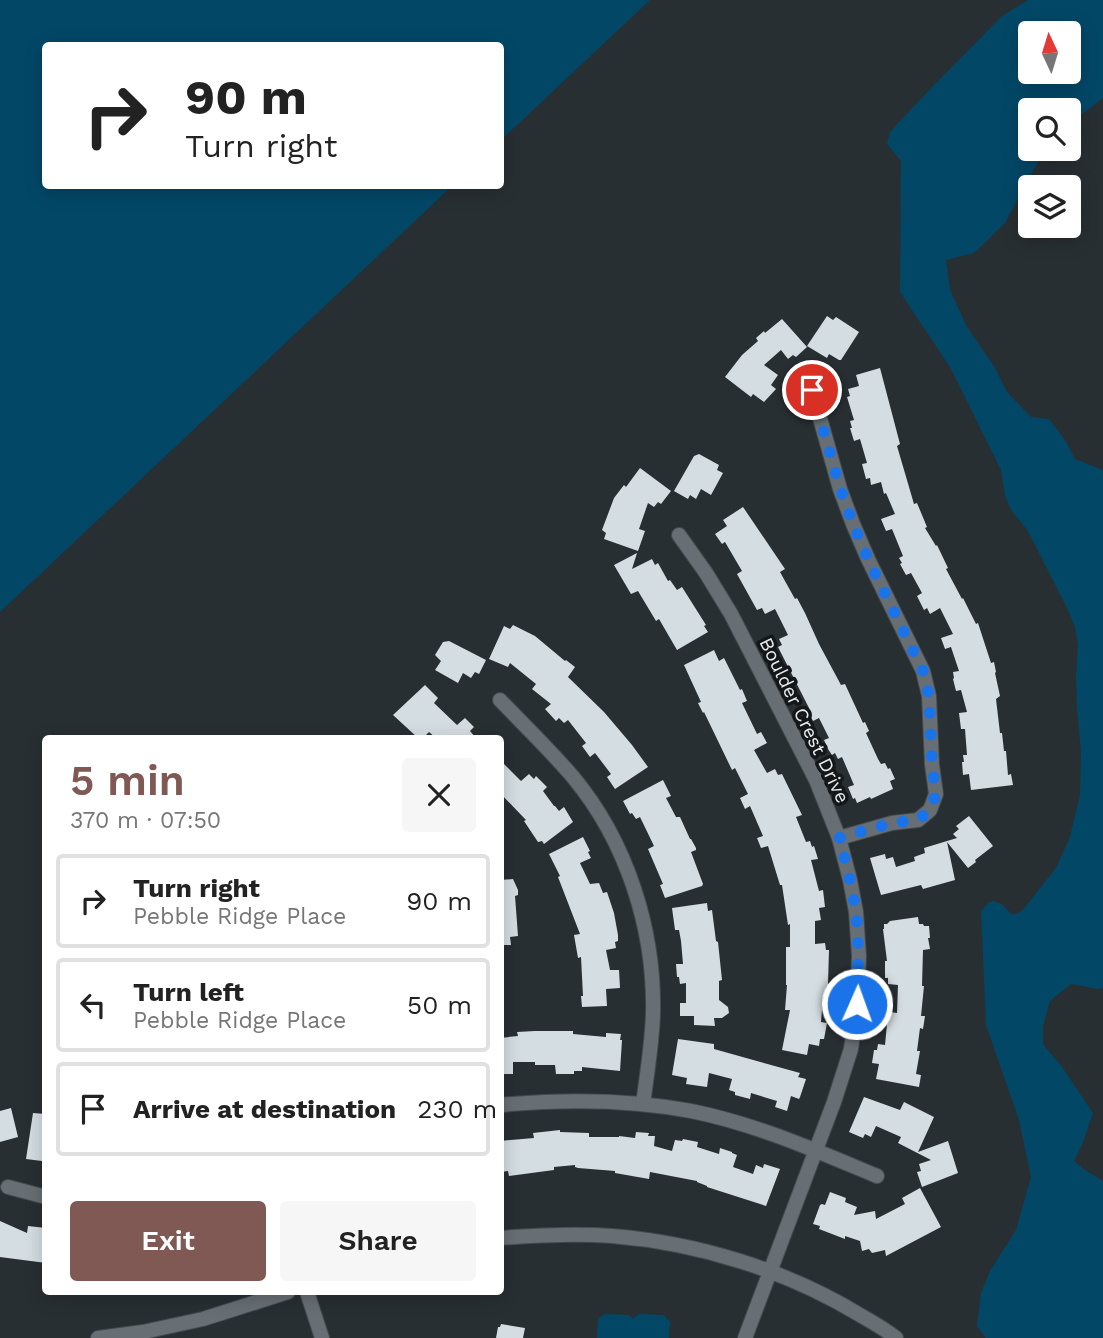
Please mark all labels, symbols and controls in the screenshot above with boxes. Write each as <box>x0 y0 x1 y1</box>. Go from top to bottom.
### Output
north arrow <box>1018 21 1082 84</box>
map controls <box>1018 21 1081 238</box>
text: 90 m <box>185 68 307 126</box>
icon: right <box>70 70 161 161</box>
button: search <box>1018 98 1081 161</box>
text: Turn right <box>185 127 337 165</box>
button: layers <box>1018 175 1081 238</box>
pin <box>782 360 842 420</box>
icon: arrive <box>793 371 831 409</box>
street label: Boulder Crest Drive <box>755 634 855 807</box>
text: 5 min <box>70 756 185 805</box>
button: close <box>402 758 476 832</box>
text: 370 m · 07:50 <box>70 807 221 834</box>
text: Turn right <box>133 873 260 903</box>
icon: right <box>74 882 112 920</box>
text: 90 m <box>406 886 472 916</box>
text: Pebble Ridge Place <box>133 903 346 930</box>
position arrow <box>820 967 894 1041</box>
text: Turn left <box>133 977 244 1007</box>
icon: left <box>74 986 112 1024</box>
text: 50 m <box>407 990 472 1020</box>
text: Pebble Ridge Place <box>133 1007 346 1034</box>
icon: arrive <box>74 1090 112 1128</box>
text: Arrive at destination <box>133 1094 396 1124</box>
text: 230 m <box>417 1094 497 1124</box>
button: Exit <box>70 1201 266 1281</box>
button: Share <box>280 1201 476 1281</box>

